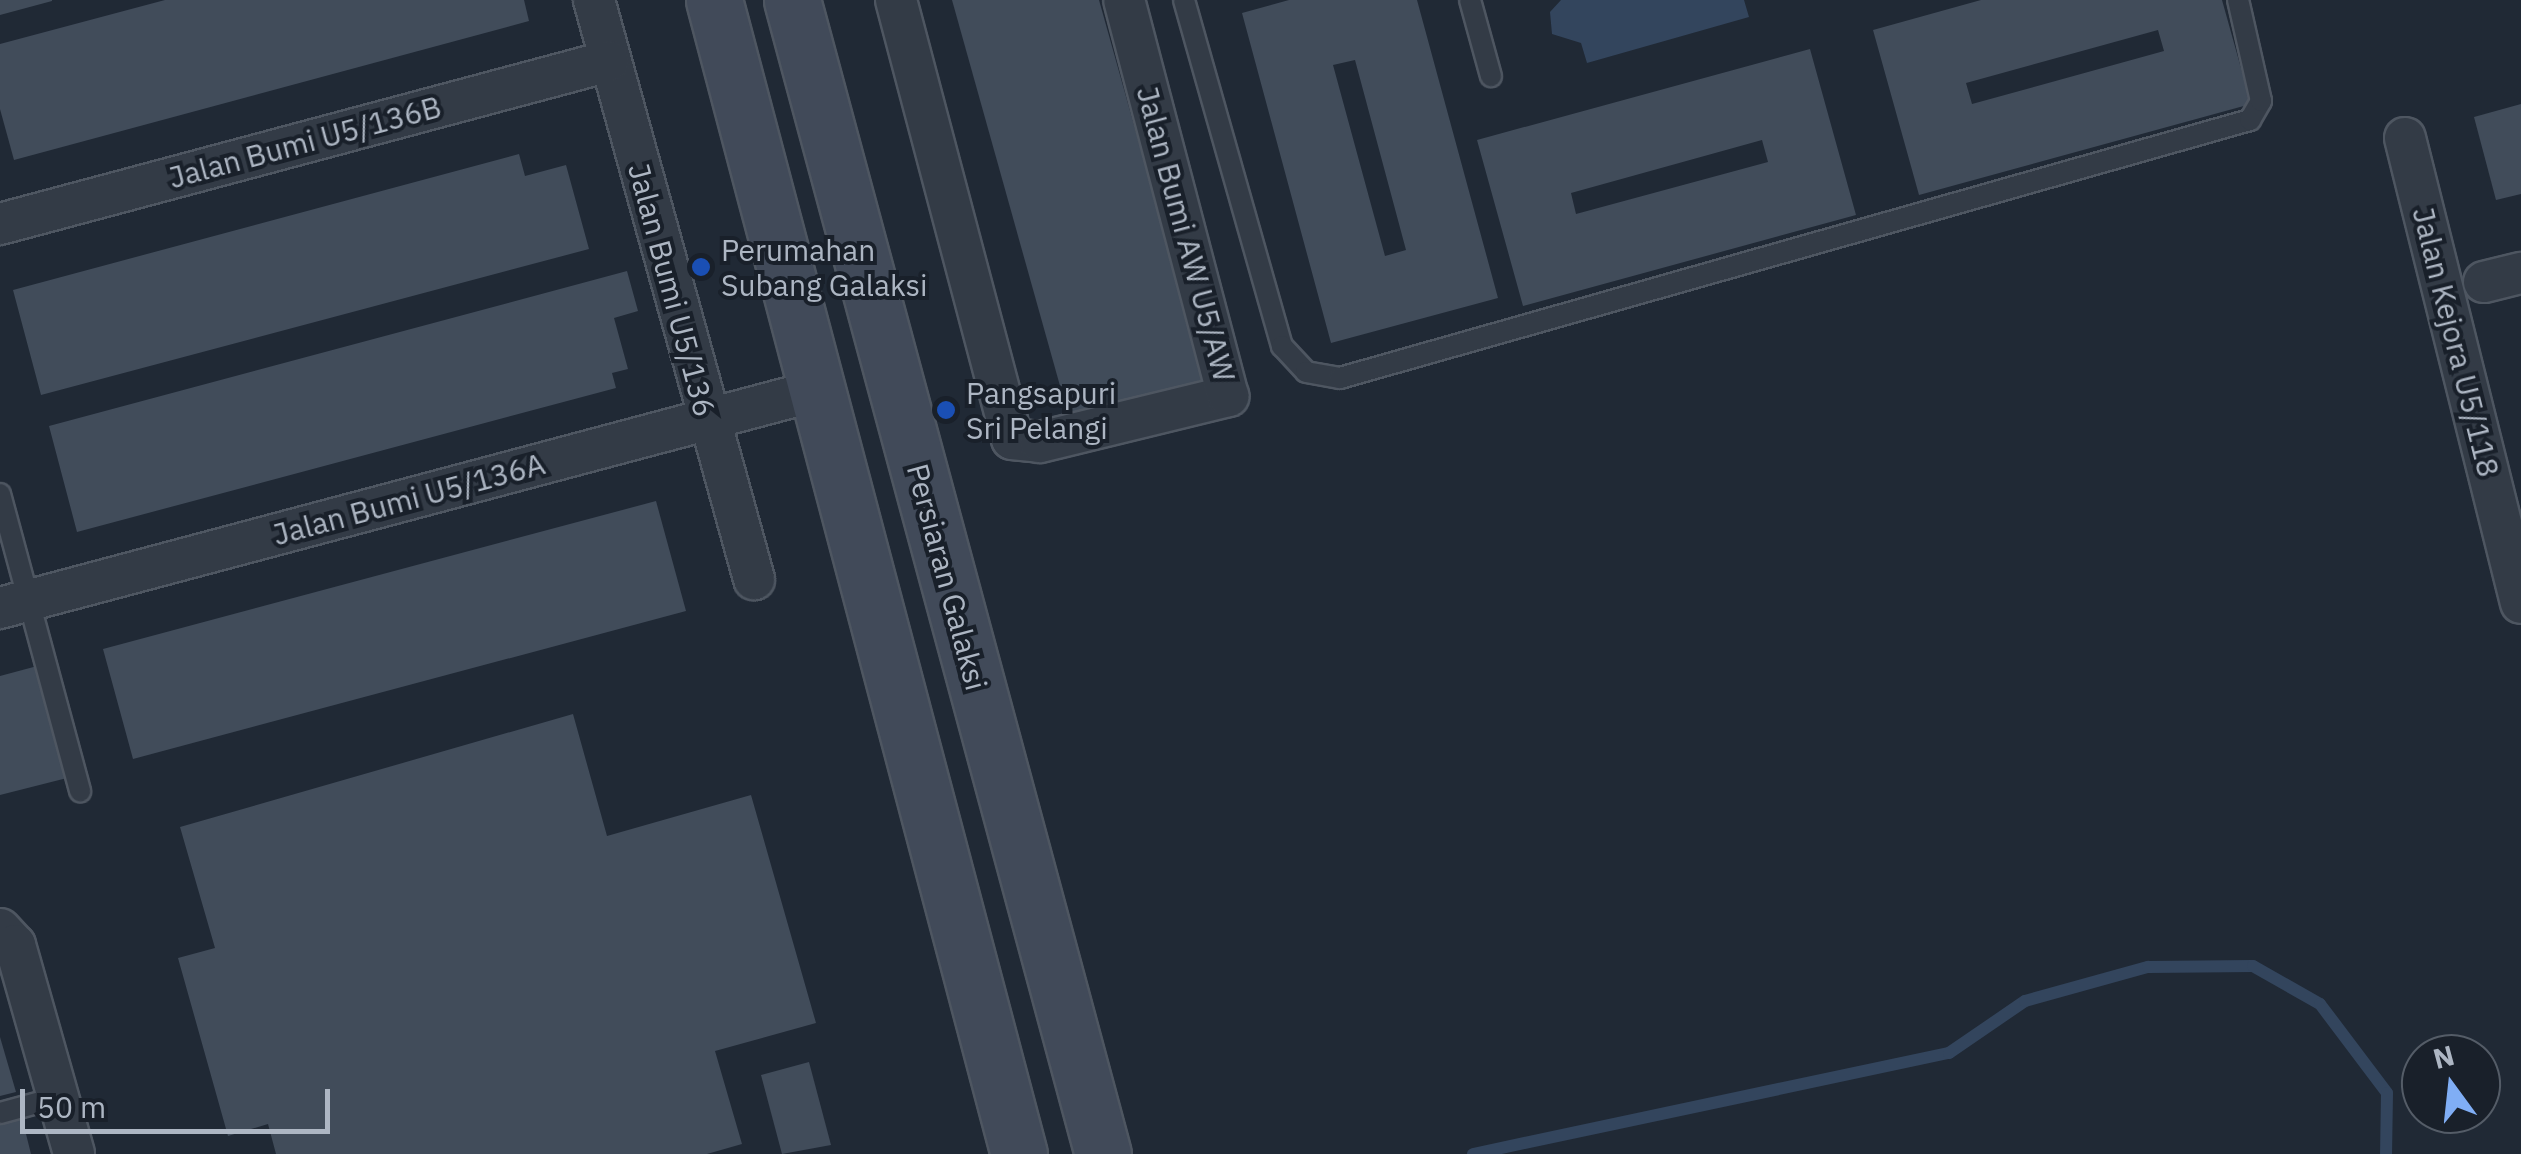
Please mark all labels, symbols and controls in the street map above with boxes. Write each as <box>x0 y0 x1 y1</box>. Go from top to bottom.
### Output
street label: Jalan Bumi AW U5/AW <box>1129 82 1243 386</box>
street label: Jalan Bumi U5/136B <box>165 88 445 196</box>
street label: Jalan Bumi U5/136 <box>621 159 723 421</box>
street label: Jalan Kejora U5/118 <box>2405 204 2507 480</box>
place label: Perumahan Subang Galaksi <box>721 232 928 302</box>
marker: Perumahan Subang Galaksi <box>690 256 712 278</box>
place label: Pangsapuri Sri Pelangi <box>966 375 1116 446</box>
marker: Pangsapuri Sri Pelangi <box>935 399 957 421</box>
street label: Jalan Bumi U5/136A <box>269 445 549 553</box>
street label: Persiaran Galaksi <box>899 460 995 694</box>
north arrow <box>2401 1034 2501 1134</box>
text: N <box>2429 1036 2458 1077</box>
scale bar <box>25 1069 335 1131</box>
text: 50 m <box>37 1087 106 1126</box>

